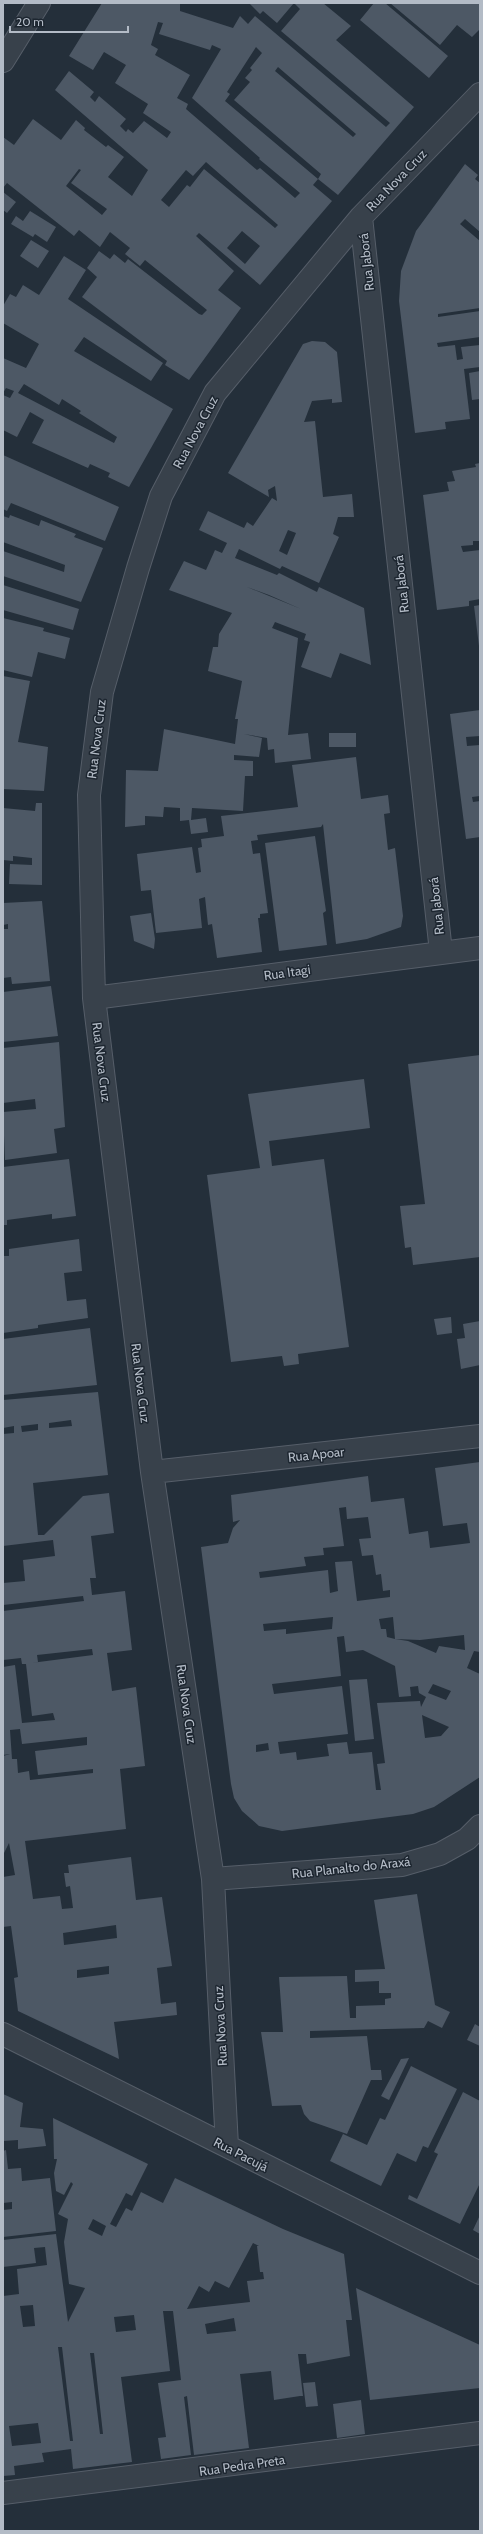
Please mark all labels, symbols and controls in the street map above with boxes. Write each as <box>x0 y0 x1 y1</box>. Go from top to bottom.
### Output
scale bar <box>10 8 128 34</box>
text: 20 m <box>16 14 44 29</box>
street label: Rua Nova Cruz <box>362 146 430 214</box>
street label: Rua Jaborá <box>355 232 377 292</box>
street label: Rua Nova Cruz <box>169 393 221 471</box>
street label: Rua Jaborá <box>390 554 412 614</box>
street label: Rua Nova Cruz <box>83 698 109 780</box>
street label: Rua Jaborá <box>425 876 447 936</box>
street label: Rua Itagi <box>263 961 311 983</box>
street label: Rua Nova Cruz <box>89 1021 115 1103</box>
street label: Rua Nova Cruz <box>128 1342 154 1424</box>
street label: Rua Apoar <box>287 1443 346 1465</box>
street label: Rua Nova Cruz <box>174 1663 200 1745</box>
street label: Rua Planalto do Araxá <box>291 1853 412 1881</box>
street label: Rua Nova Cruz <box>210 1986 230 2066</box>
street label: Rua Pacujá <box>211 2134 272 2176</box>
street label: Rua Pedra Preta <box>198 2451 287 2479</box>

